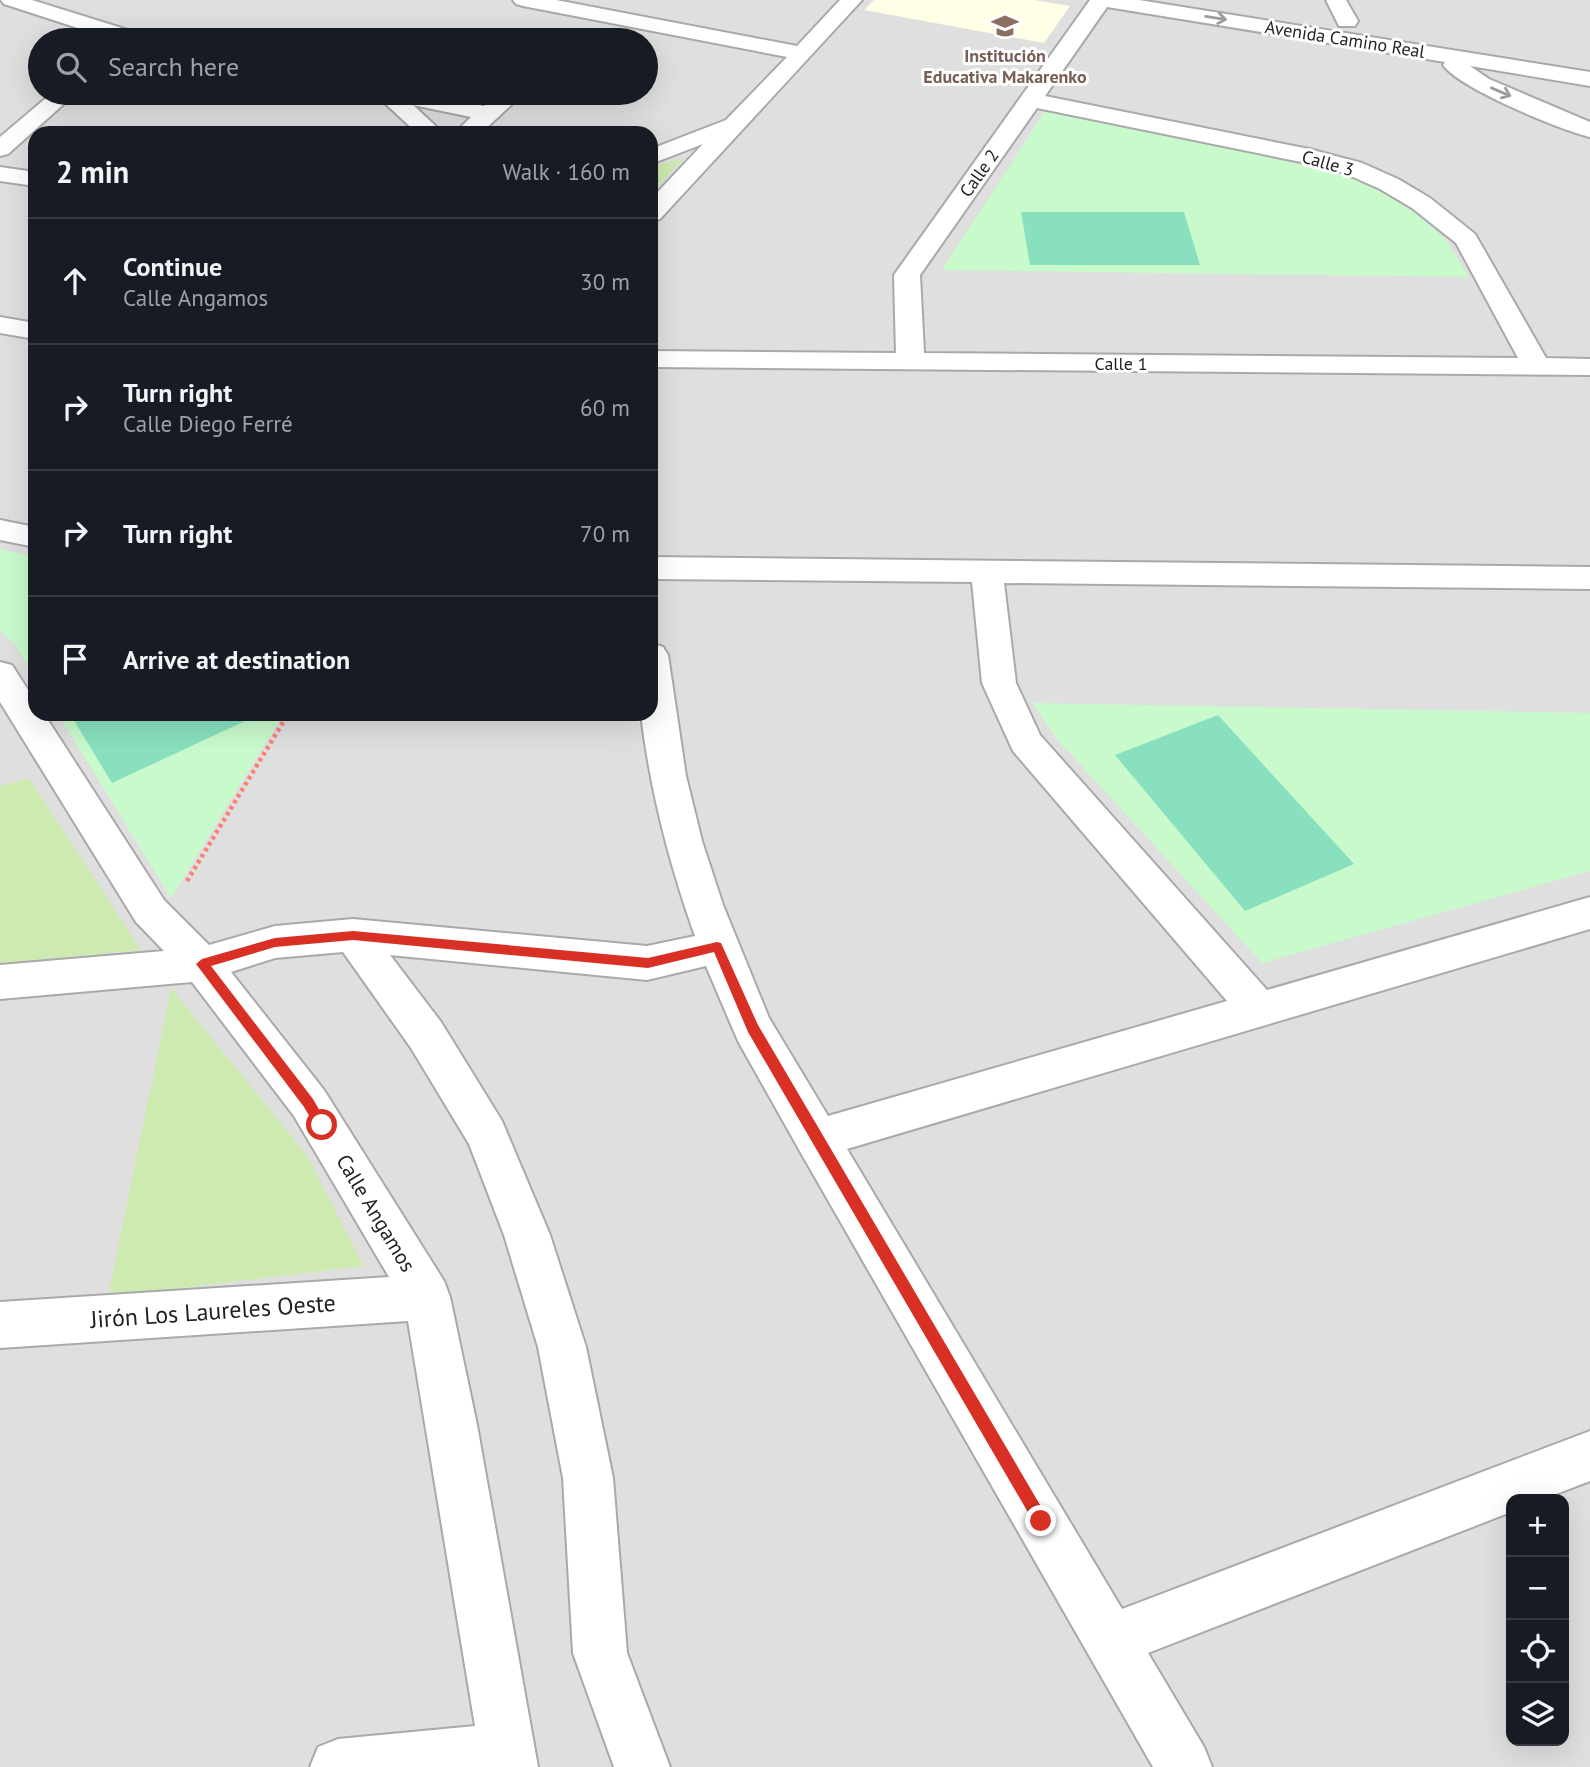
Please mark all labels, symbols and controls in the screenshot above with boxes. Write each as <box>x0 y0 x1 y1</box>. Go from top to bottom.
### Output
school or university icon: Institución Educativa Makarenko <box>990 11 1020 41</box>
one-way arrow <box>1204 12 1227 25</box>
street label: Avenida Camino Real <box>1263 15 1427 63</box>
search box <box>28 28 658 105</box>
place label: Institución Educativa Makarenko <box>923 44 1087 88</box>
icon: search <box>52 48 90 86</box>
text: Search here <box>108 50 239 83</box>
one-way arrow <box>1490 87 1512 100</box>
street label: Calle 2 <box>954 145 1004 201</box>
street label: Calle 3 <box>1299 145 1357 181</box>
text: 2 min <box>56 152 129 191</box>
text: Walk · 160 m <box>503 157 630 186</box>
text: Continue <box>123 250 222 283</box>
icon: ahead <box>56 262 94 300</box>
text: 30 m <box>580 267 630 296</box>
text: Calle Angamos <box>123 283 268 312</box>
street label: Calle 1 <box>1094 352 1148 375</box>
text: Turn right <box>123 376 232 409</box>
icon: right <box>56 388 94 426</box>
text: 60 m <box>580 393 630 422</box>
text: Calle Diego Ferré <box>123 409 293 438</box>
icon: right <box>56 514 94 552</box>
text: Turn right <box>123 517 232 550</box>
text: 70 m <box>580 519 630 548</box>
icon: arrive <box>56 640 94 678</box>
text: Arrive at destination <box>123 643 350 676</box>
route start <box>306 1109 337 1140</box>
street label: Calle Angamos <box>330 1149 422 1277</box>
street label: Jirón Los Laureles Oeste <box>88 1287 337 1335</box>
map controls <box>1506 1494 1569 1746</box>
button: + <box>1506 1494 1569 1557</box>
route end <box>1025 1505 1056 1536</box>
button: − <box>1506 1557 1569 1620</box>
button: locate <box>1506 1620 1569 1683</box>
button: layers <box>1506 1683 1569 1746</box>

